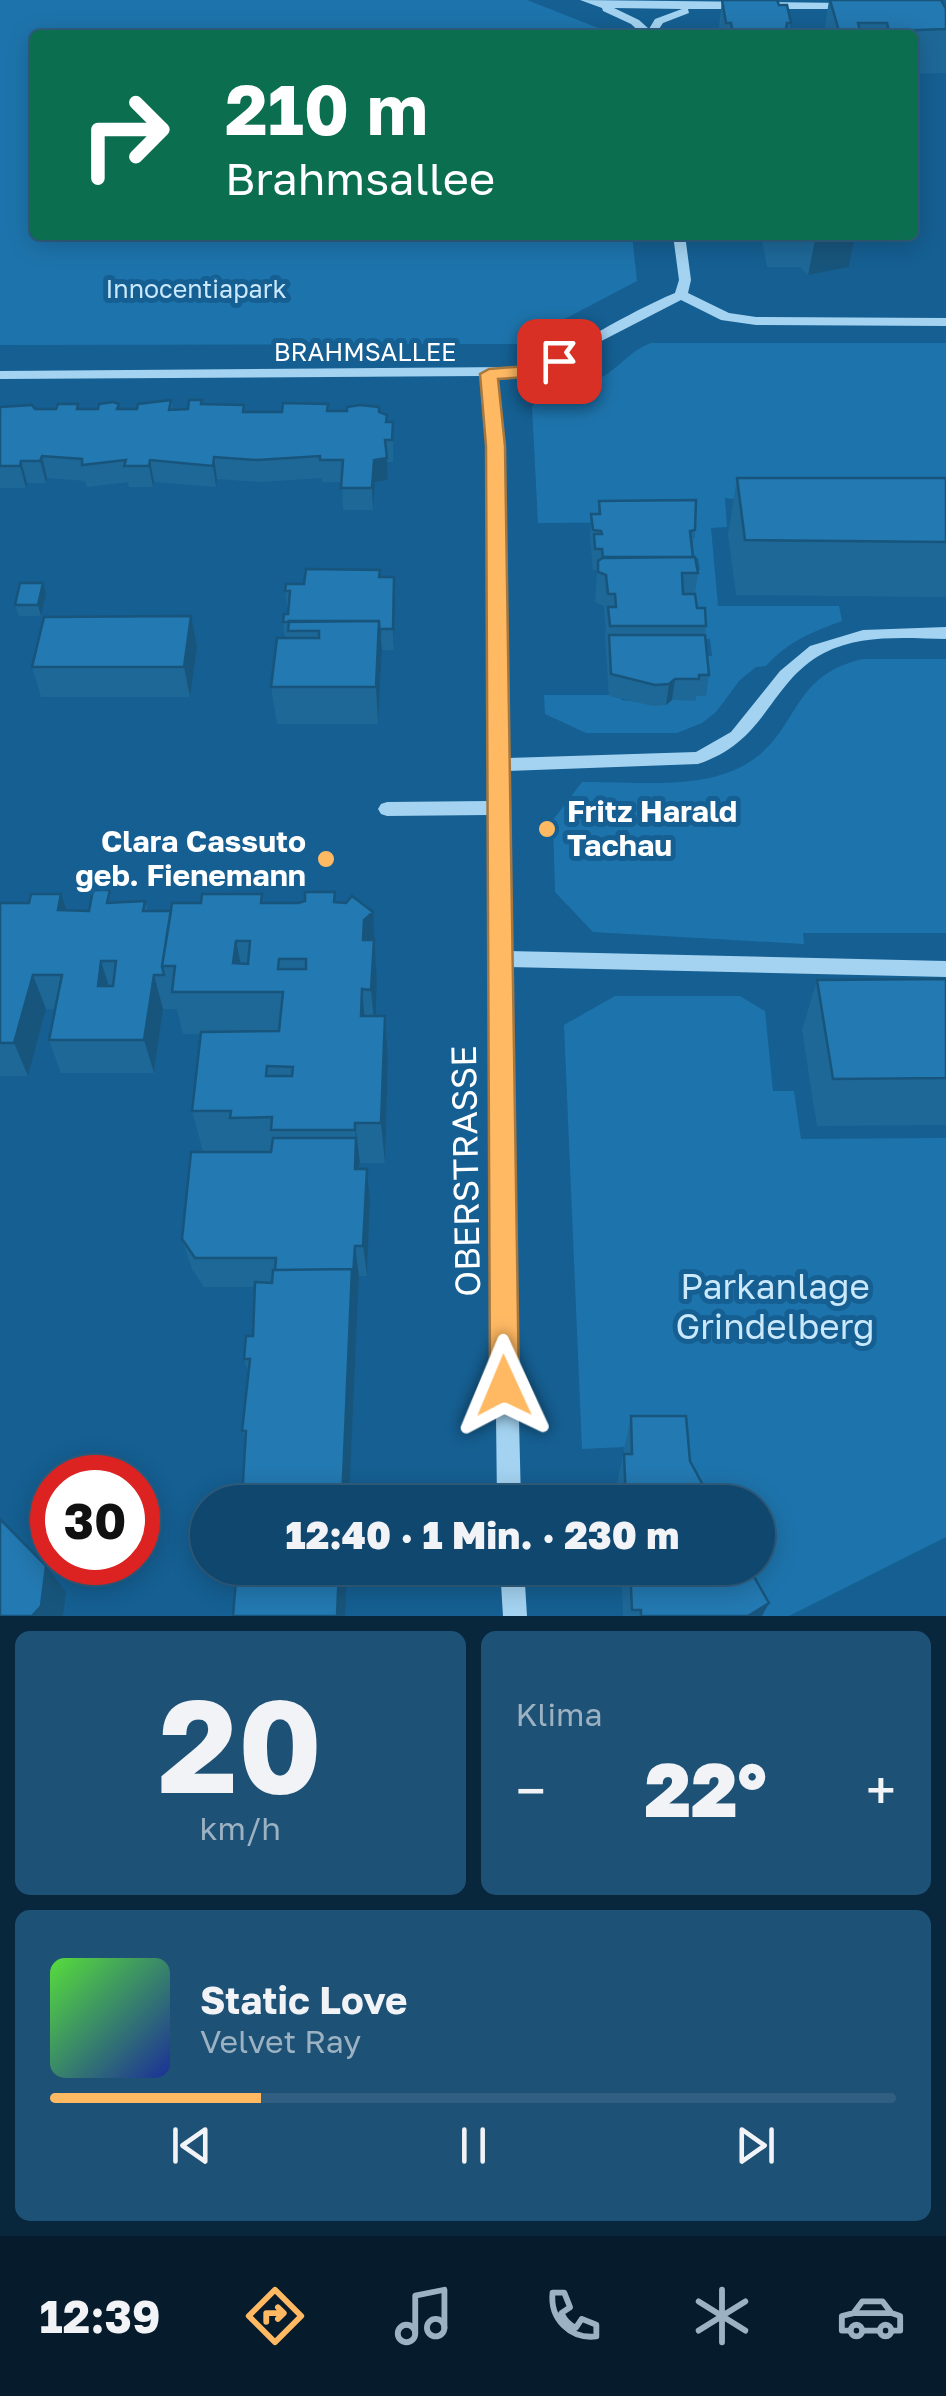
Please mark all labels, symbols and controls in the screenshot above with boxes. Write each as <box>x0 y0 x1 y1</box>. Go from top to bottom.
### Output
text: 210 m <box>225 66 428 150</box>
icon: right <box>60 70 190 200</box>
text: Brahmsallee <box>225 151 495 205</box>
park label: Innocentiapark <box>105 273 287 304</box>
pin <box>517 319 602 404</box>
icon: arrive <box>532 334 587 389</box>
street label: BRAHMSALLEE <box>274 336 456 367</box>
place label: Fritz Harald Tachau <box>567 793 737 863</box>
marker: Fritz Harald Tachau <box>536 818 558 840</box>
place label: Clara Cassuto geb. Fienemann <box>75 823 306 893</box>
marker: Clara Cassuto geb. Fienemann <box>315 848 337 870</box>
street label: OBERSTRASSE <box>442 1045 488 1297</box>
park label: Parkanlage Grindelberg <box>676 1265 874 1347</box>
position arrow <box>452 1334 556 1438</box>
speed limit sign: 30 <box>30 1455 160 1585</box>
text: 12:40 · 1 Min. · 230 m <box>286 1512 679 1557</box>
text: 20 <box>158 1666 322 1822</box>
text: Klima <box>516 1695 602 1733</box>
text: 22° <box>645 1743 767 1834</box>
text: − <box>516 1757 546 1823</box>
text: + <box>866 1757 896 1823</box>
text: km/h <box>200 1809 281 1847</box>
text: Static Love <box>200 1977 407 2022</box>
text: Velvet Ray <box>200 2022 361 2060</box>
icon: previous <box>164 2118 219 2173</box>
icon: pause <box>446 2118 501 2173</box>
icon: next <box>728 2118 783 2173</box>
icon: directions <box>240 2281 310 2351</box>
icon: music <box>389 2281 459 2351</box>
icon: phone <box>538 2281 608 2351</box>
icon: climate <box>687 2281 757 2351</box>
icon: car <box>836 2281 906 2351</box>
text: 12:39 <box>40 2289 161 2343</box>

